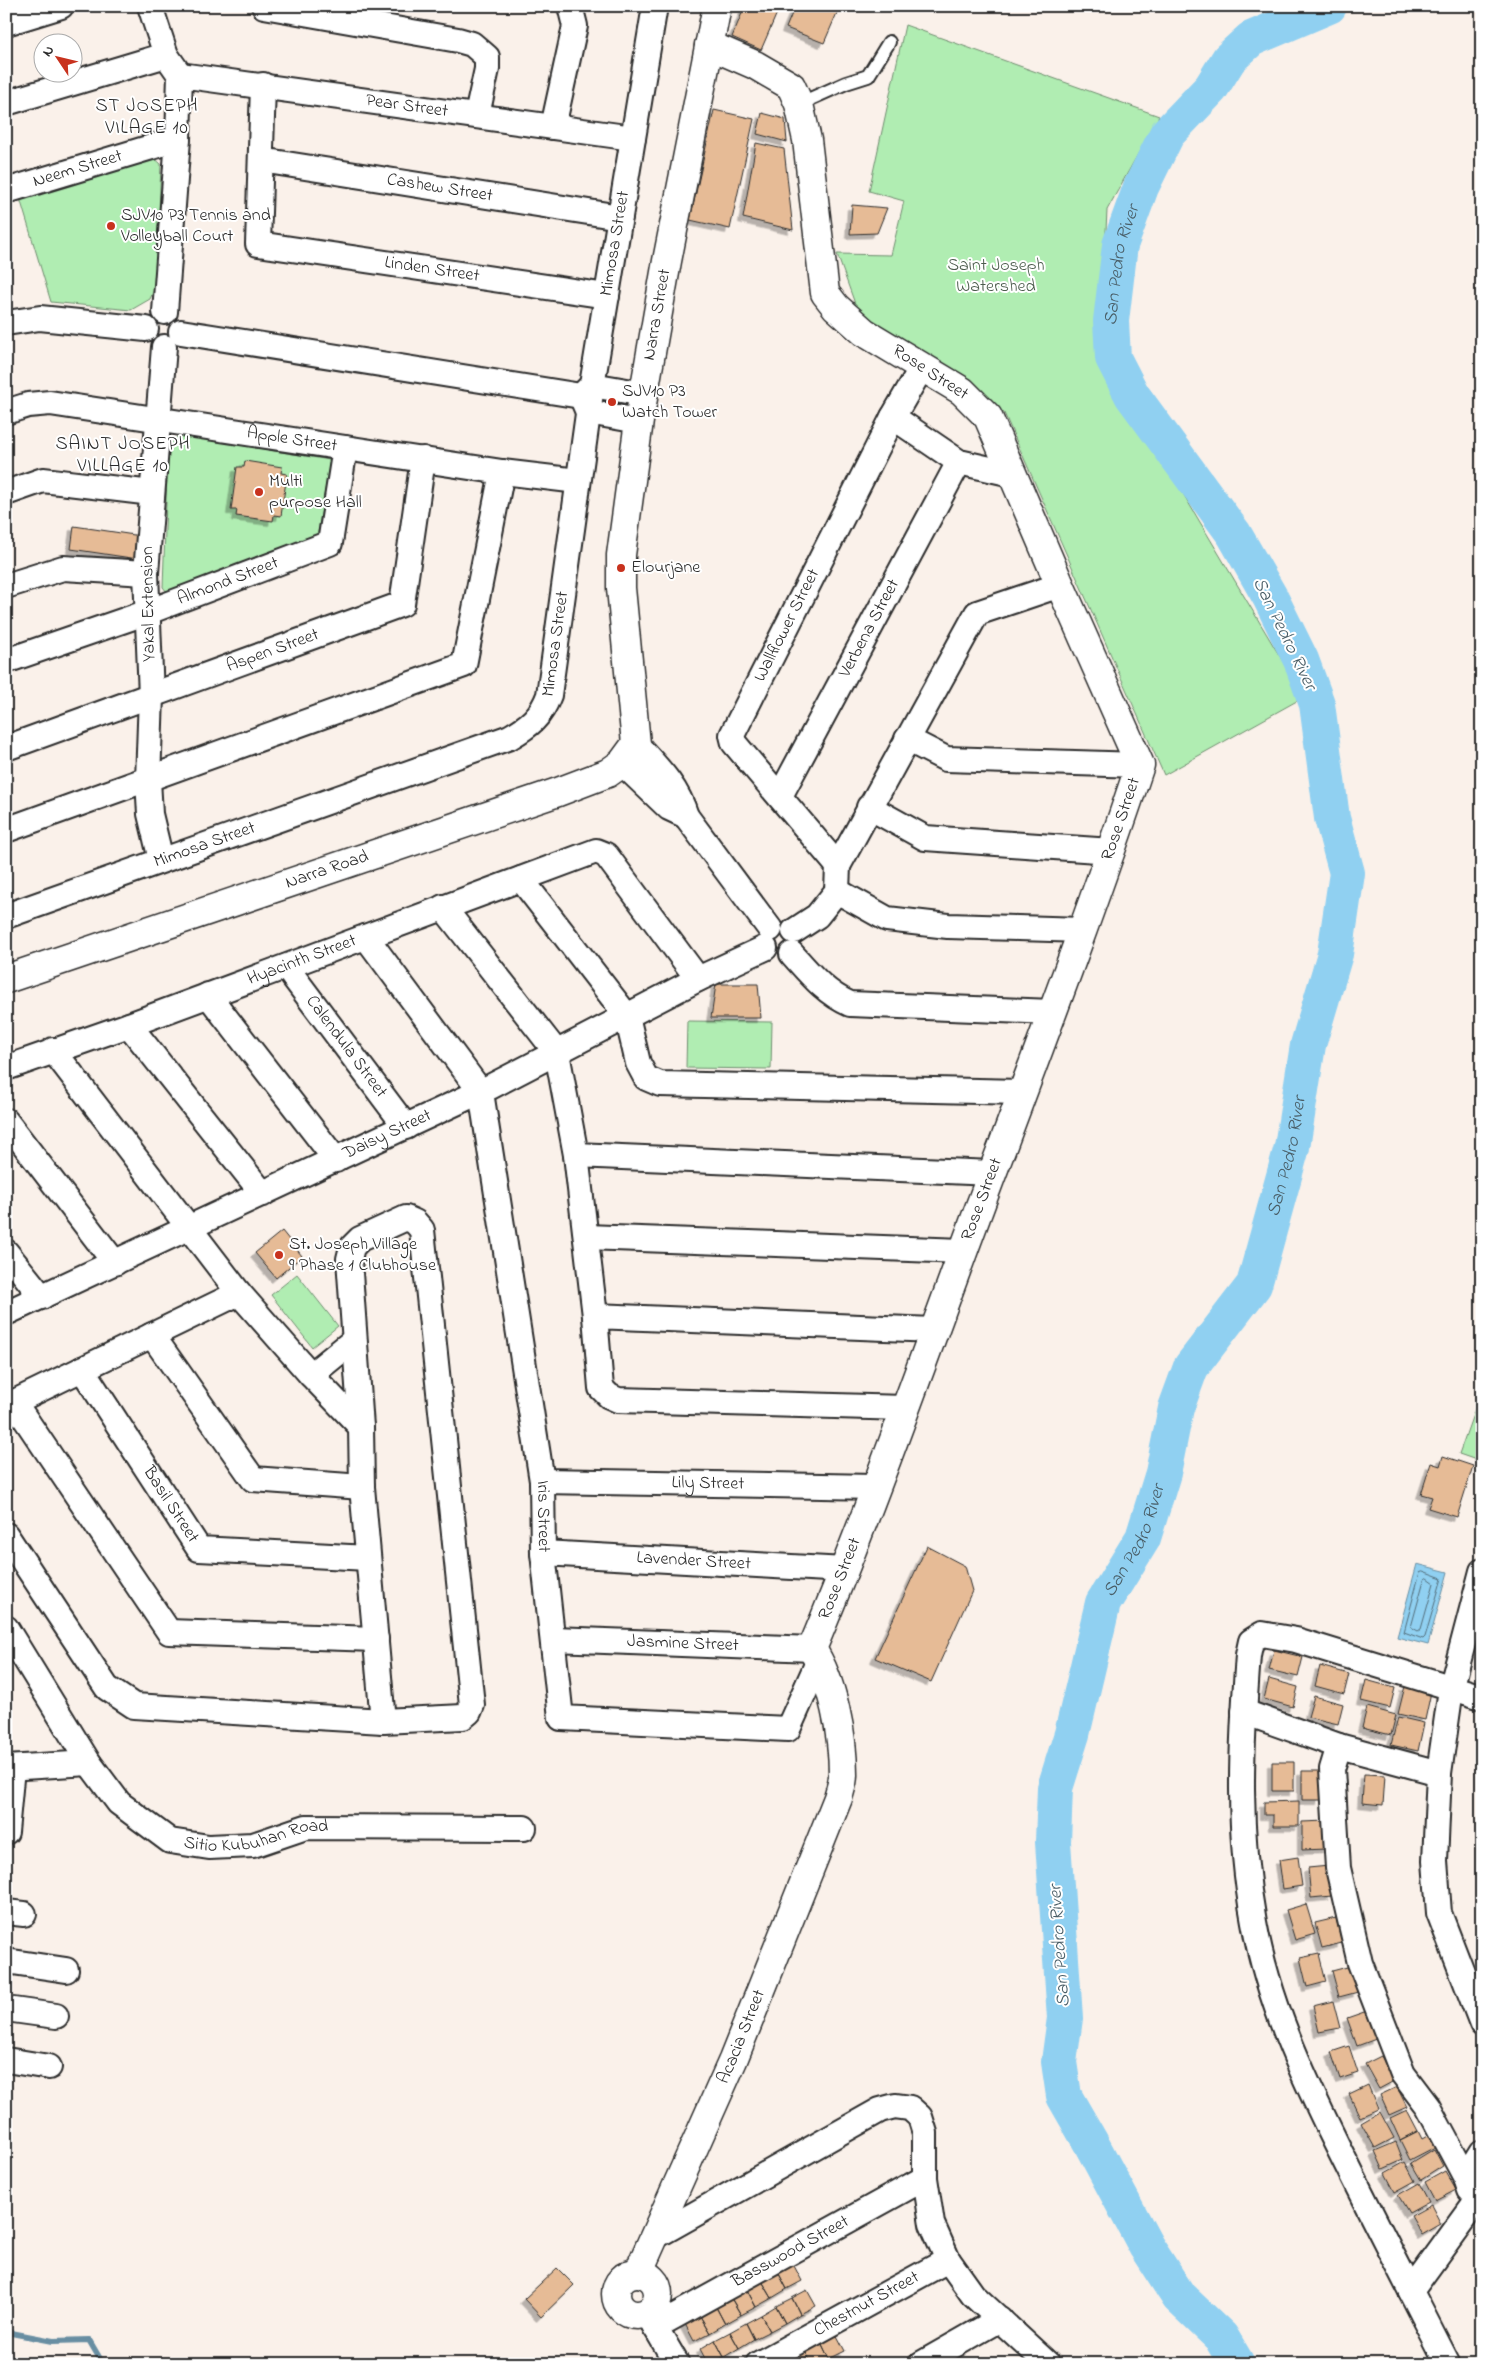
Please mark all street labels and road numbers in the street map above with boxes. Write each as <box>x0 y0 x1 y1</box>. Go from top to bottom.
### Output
street label: Pear Street <box>364 88 450 125</box>
street label: Neem Street <box>30 144 126 195</box>
street label: Cashew Street <box>385 167 495 210</box>
street label: Mimosa Street <box>594 189 637 298</box>
street label: Linden Street <box>383 250 481 290</box>
street label: Narra Street <box>637 267 678 363</box>
street label: Rose Street <box>887 339 973 407</box>
street label: Apple Street <box>245 420 339 460</box>
street label: Yakal Extension <box>135 546 163 662</box>
street label: Almond Street <box>174 551 283 613</box>
street label: Wallflower Street <box>748 565 827 687</box>
street label: Verbena Street <box>832 575 907 683</box>
street label: Mimosa Street <box>536 590 576 699</box>
street label: Aspen Street <box>223 622 323 680</box>
street label: Rose Street <box>1095 774 1148 864</box>
street label: Mimosa Street <box>150 815 259 875</box>
street label: Narra Road <box>282 844 372 896</box>
street label: Hyacinth Street <box>244 928 360 993</box>
street label: Calendula Street <box>299 990 393 1104</box>
street label: Daisy Street <box>338 1103 436 1167</box>
street label: Rose Street <box>955 1154 1010 1245</box>
street label: Basil Street <box>135 1460 205 1548</box>
street label: Lily Street <box>671 1470 745 1498</box>
street label: Iris Street <box>529 1480 556 1553</box>
street label: Rose Street <box>812 1534 869 1624</box>
street label: Lavender Street <box>636 1545 752 1578</box>
street label: Jasmine Street <box>627 1629 739 1659</box>
street label: Sitio Kubuhan Road <box>182 1814 328 1860</box>
street label: Acacia Street <box>711 1986 773 2088</box>
street label: Basswood Street <box>726 2209 854 2296</box>
street label: Chestnut Street <box>809 2265 924 2344</box>

